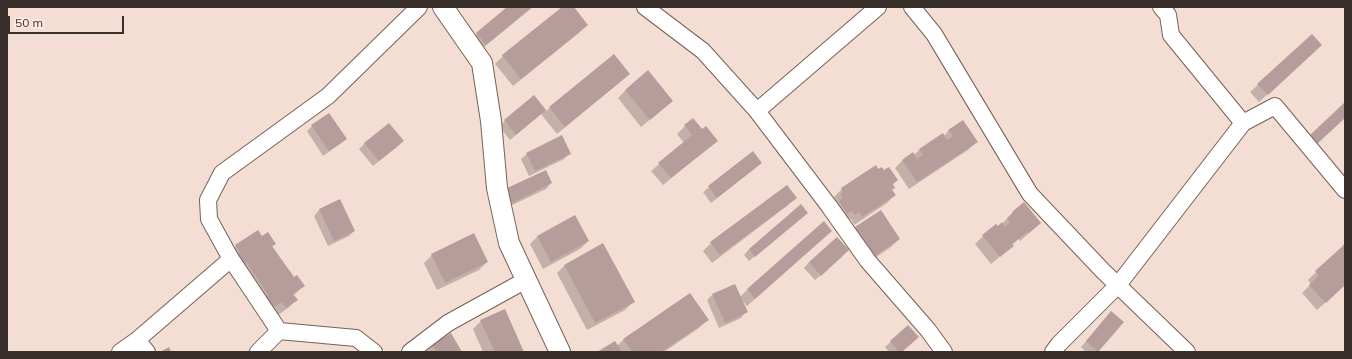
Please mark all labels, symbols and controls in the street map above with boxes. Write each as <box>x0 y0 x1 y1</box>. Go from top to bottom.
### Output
scale bar <box>10 8 126 34</box>
text: 50 m <box>15 15 43 30</box>

